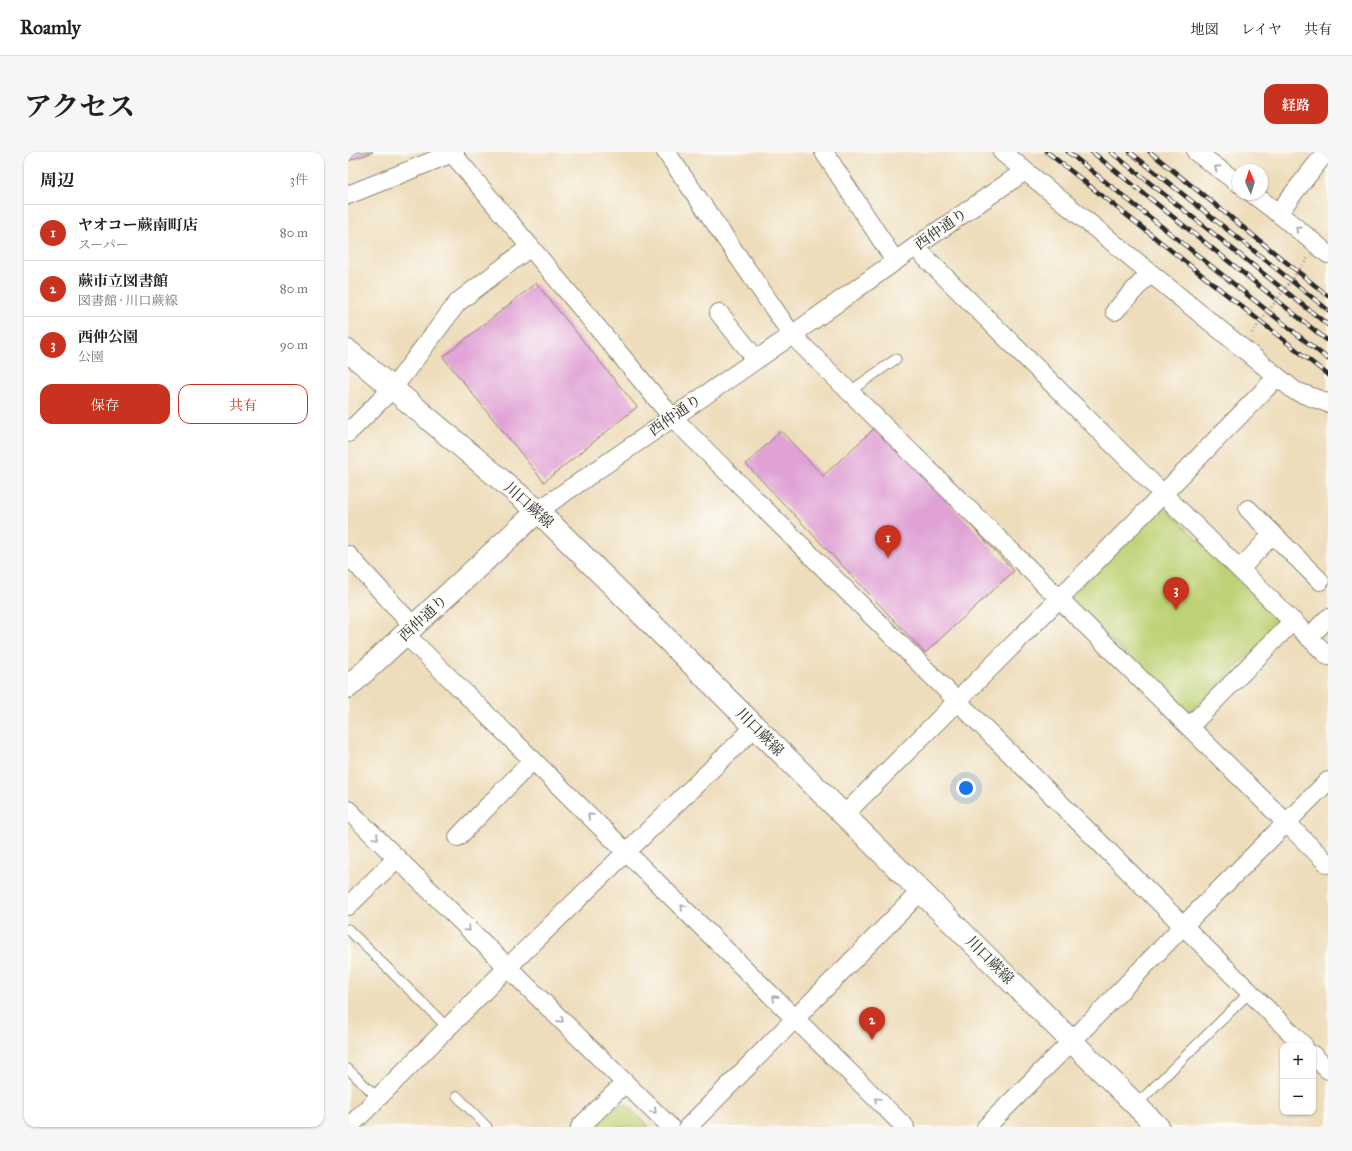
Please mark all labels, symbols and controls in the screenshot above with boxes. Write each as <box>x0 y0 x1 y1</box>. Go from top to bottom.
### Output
text: Roamly <box>20 16 81 39</box>
text: 地図 <box>1191 21 1219 38</box>
text: レイヤ <box>1241 21 1282 38</box>
text: 共有 <box>1304 21 1332 38</box>
button: 経路 <box>1264 84 1328 124</box>
text: アクセス <box>24 89 135 124</box>
north arrow <box>1232 164 1268 200</box>
one-way arrow <box>1215 165 1222 172</box>
text: 周辺 <box>40 170 74 191</box>
text: 3件 <box>290 172 308 188</box>
street label: 西仲通り <box>911 204 971 254</box>
text: ヤオコー蕨南町店 <box>78 216 197 234</box>
text: 1 <box>50 225 56 241</box>
text: 80 m <box>280 225 308 241</box>
one-way arrow <box>1295 227 1303 234</box>
text: スーパー <box>78 237 129 253</box>
text: 蕨市立図書館 <box>78 272 168 290</box>
text: 2 <box>50 281 56 297</box>
text: 80 m <box>280 281 308 297</box>
text: 図書館 · 川口蕨線 <box>78 293 177 309</box>
text: 西仲公園 <box>78 328 138 346</box>
text: 3 <box>50 337 56 353</box>
text: 90 m <box>280 337 308 353</box>
text: 公園 <box>78 349 104 365</box>
button: 保存 <box>40 384 170 424</box>
button: 共有 <box>178 384 308 424</box>
street label: 西仲通り <box>645 390 705 440</box>
street label: 川口蕨線 <box>501 478 557 532</box>
pin: 1 <box>875 525 901 558</box>
pin: 3 <box>1163 577 1189 610</box>
street label: 西仲通り <box>395 591 451 645</box>
street label: 川口蕨線 <box>732 704 788 760</box>
your location <box>956 778 976 798</box>
one-way arrow <box>587 813 595 821</box>
one-way arrow <box>371 832 379 840</box>
one-way arrow <box>680 904 687 912</box>
one-way arrow <box>463 924 471 932</box>
street label: 川口蕨線 <box>962 932 1018 988</box>
one-way arrow <box>772 995 780 1003</box>
pin: 2 <box>859 1007 885 1040</box>
one-way arrow <box>556 1015 564 1023</box>
map controls <box>1280 1043 1316 1115</box>
button: + <box>1280 1043 1316 1079</box>
button: − <box>1280 1079 1316 1115</box>
one-way arrow <box>874 1097 882 1105</box>
one-way arrow <box>649 1106 657 1114</box>

